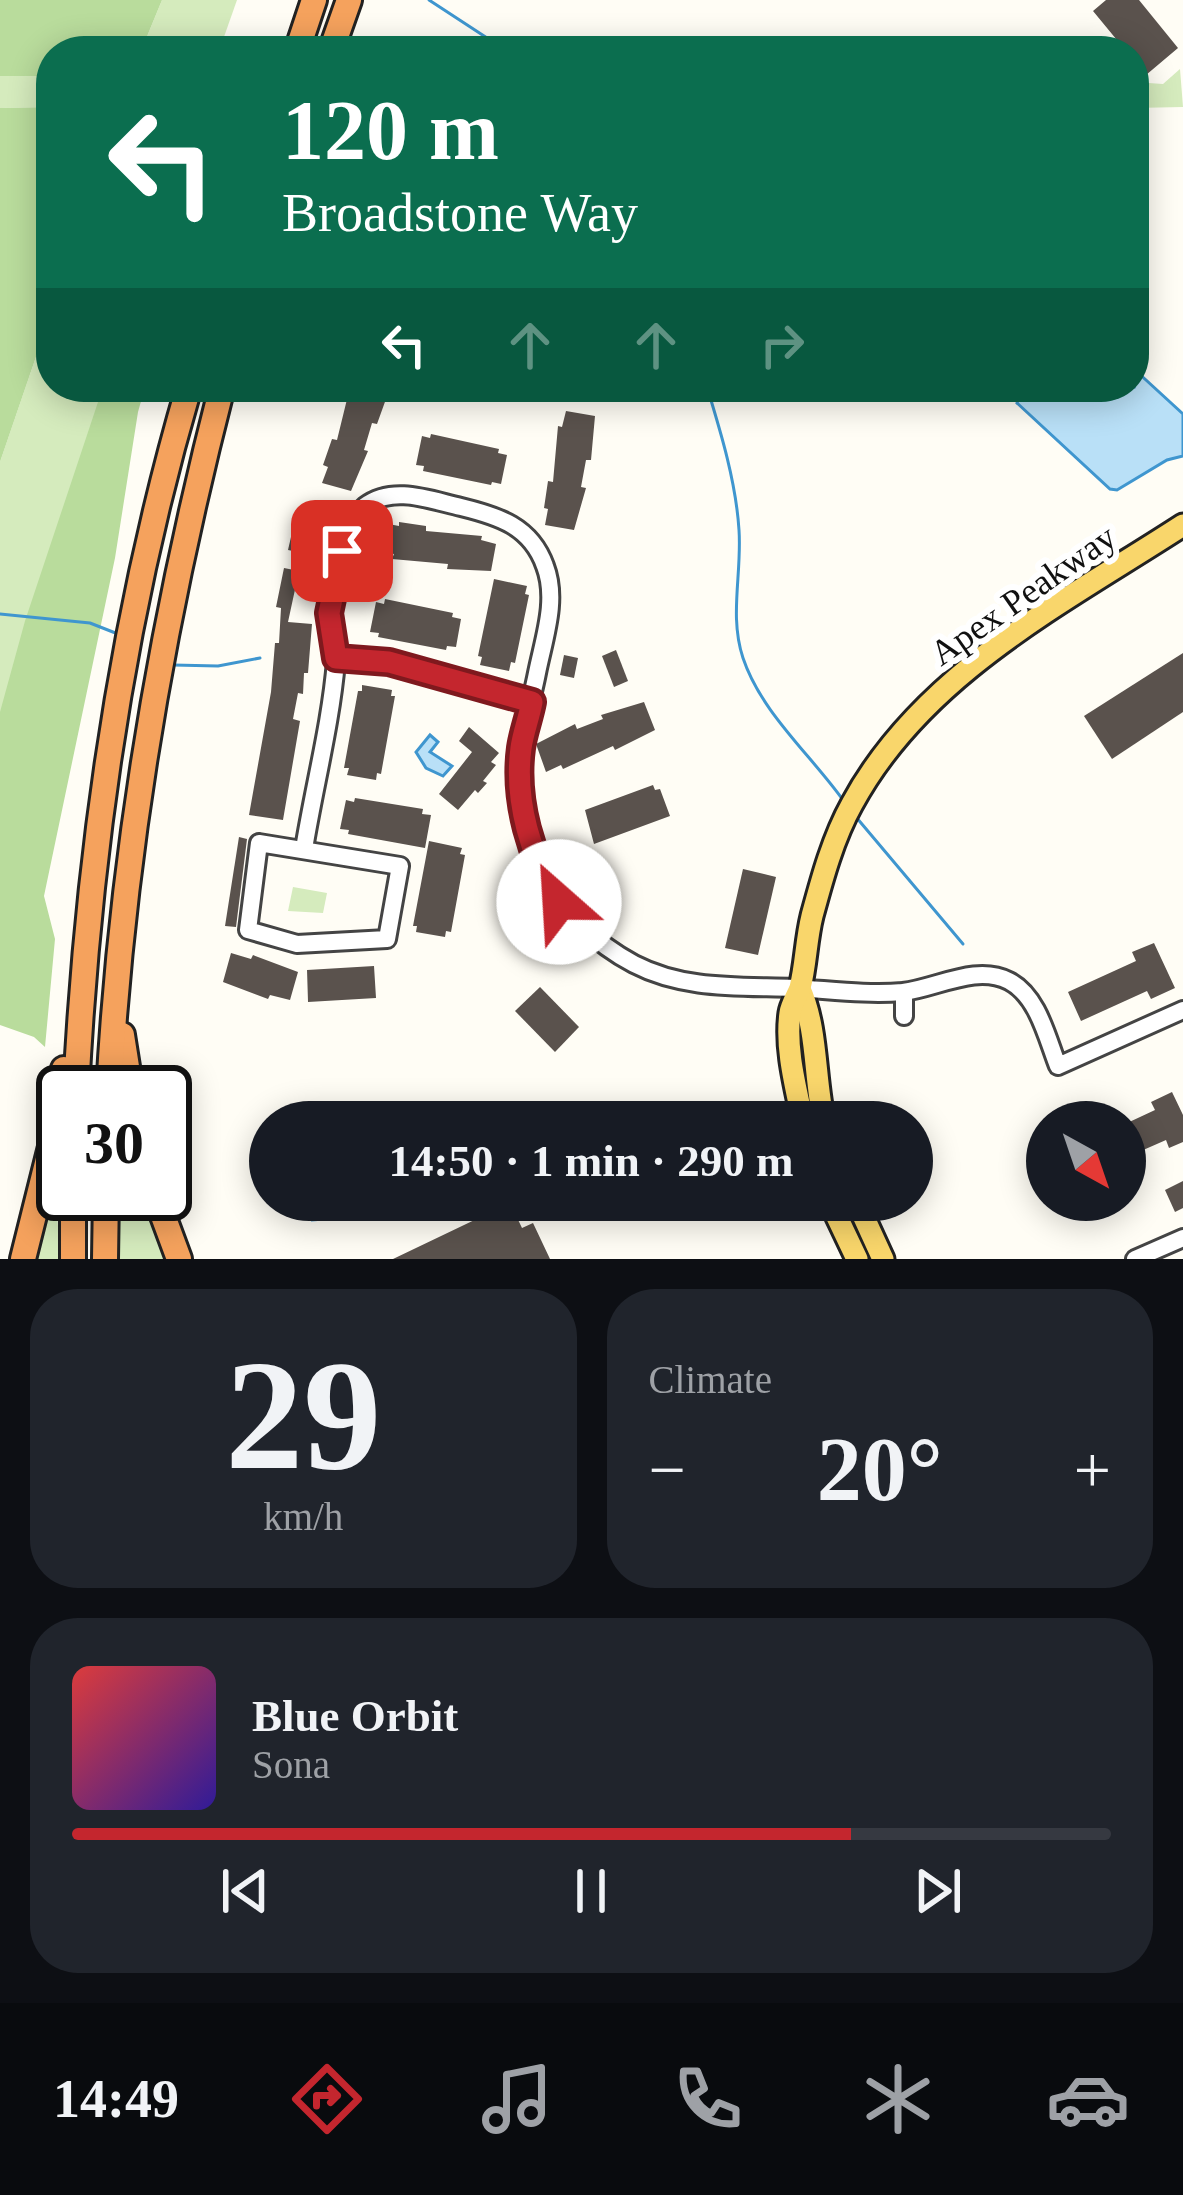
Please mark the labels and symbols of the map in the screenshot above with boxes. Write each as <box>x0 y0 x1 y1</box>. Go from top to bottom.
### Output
pin <box>291 500 393 602</box>
street label: Apex Peakway <box>923 516 1123 674</box>
position arrow <box>496 839 622 965</box>
speed limit sign: 30 <box>36 1065 192 1221</box>
north arrow <box>1026 1101 1146 1221</box>

